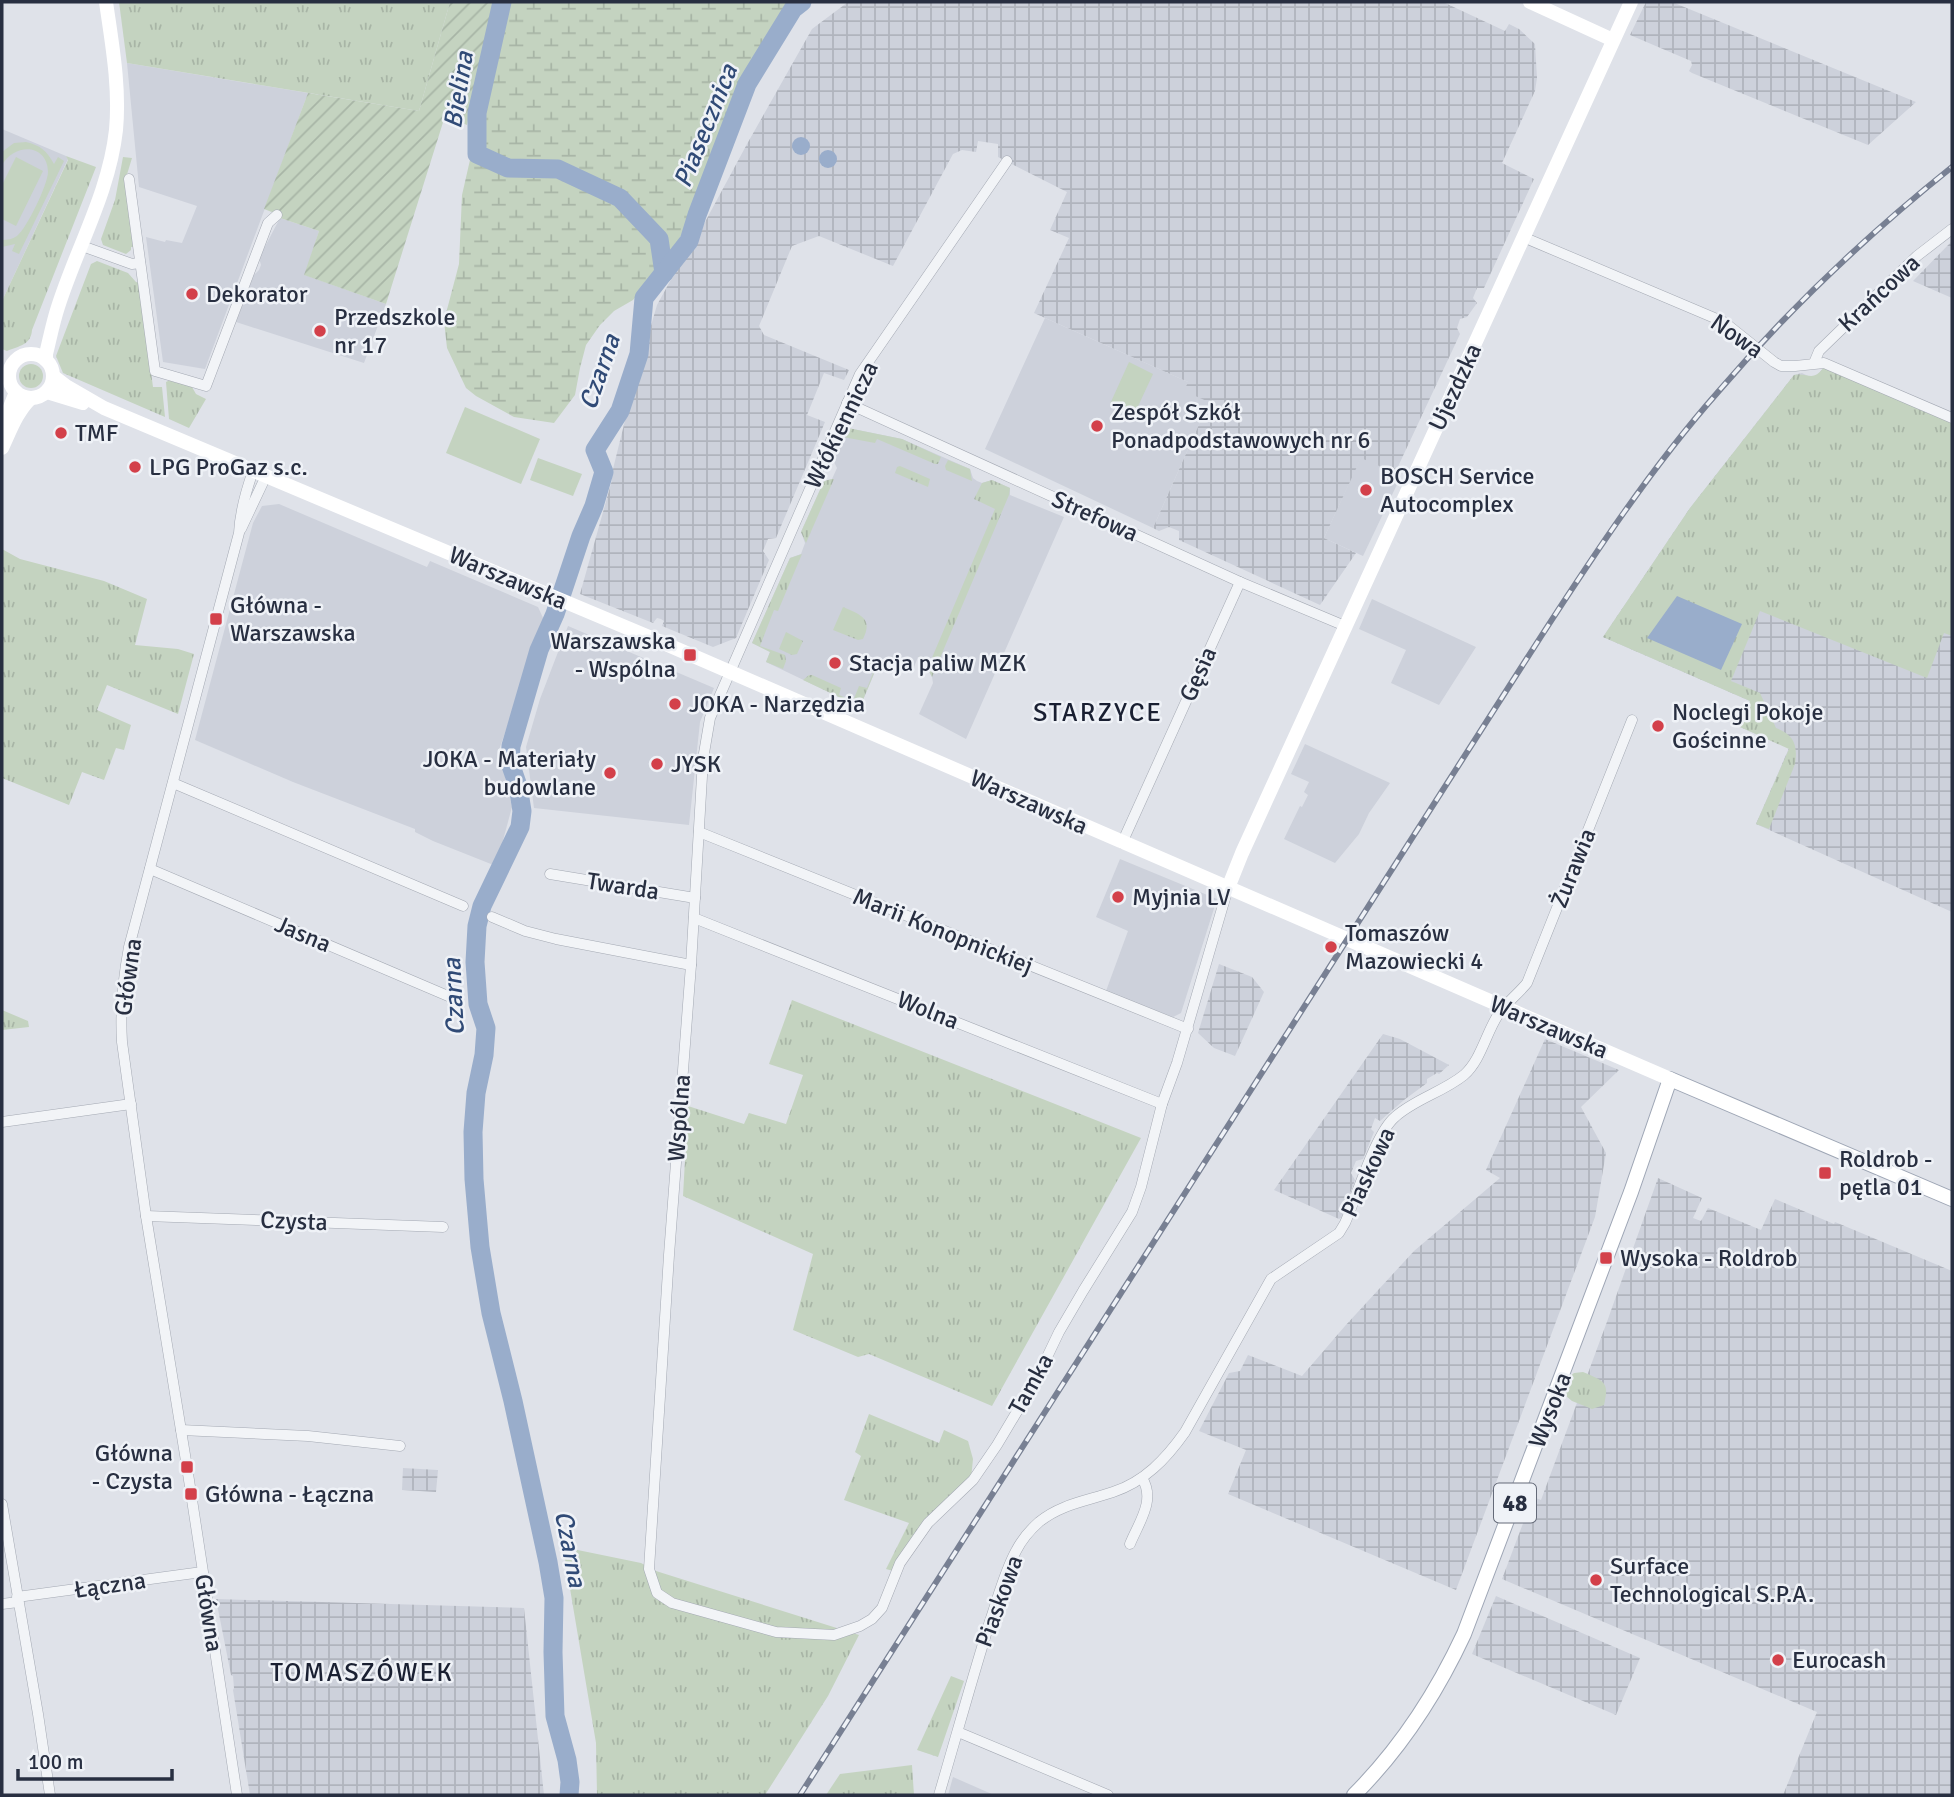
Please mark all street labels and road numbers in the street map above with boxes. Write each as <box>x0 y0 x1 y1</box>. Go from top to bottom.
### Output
street label: Krańcowa <box>1832 248 1926 338</box>
street label: Nowa <box>1705 307 1769 365</box>
street label: Ujezdzka <box>1422 339 1488 435</box>
street label: Włókiennicza <box>797 356 885 494</box>
street label: Strefowa <box>1047 484 1143 548</box>
street label: Warszawska <box>444 540 572 616</box>
street label: Gęsia <box>1173 642 1223 706</box>
street label: Warszawska <box>965 763 1093 841</box>
street label: Żurawia <box>1544 824 1602 912</box>
street label: Twarda <box>585 865 661 907</box>
street label: Marii Konopnickiej <box>848 881 1038 981</box>
street label: Jasna <box>270 909 336 959</box>
street label: Główna <box>108 936 148 1018</box>
street label: Wolna <box>893 984 963 1036</box>
street label: Warszawska <box>1485 989 1613 1065</box>
street label: Wspólna <box>661 1073 697 1163</box>
street label: Piaskowa <box>1334 1122 1402 1222</box>
street label: Czysta <box>260 1205 328 1237</box>
street label: Tamka <box>1002 1348 1060 1420</box>
street label: Wysoka <box>1522 1368 1578 1452</box>
road number: 48 <box>1494 1484 1536 1522</box>
street label: Piaskowa <box>969 1551 1029 1651</box>
street label: Łączna <box>72 1565 148 1605</box>
street label: Główna <box>188 1572 230 1654</box>

